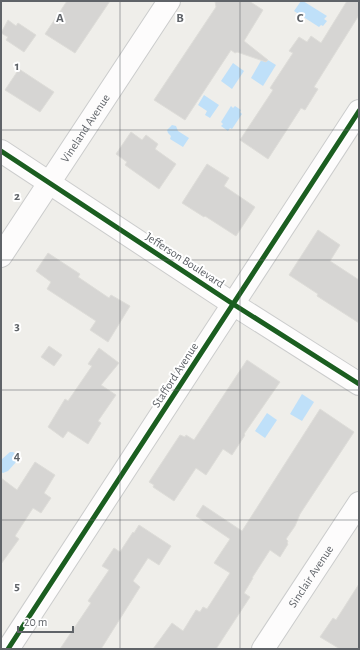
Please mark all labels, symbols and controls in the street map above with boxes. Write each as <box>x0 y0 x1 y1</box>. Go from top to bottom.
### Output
text: A <box>56 12 64 25</box>
text: B <box>176 12 184 25</box>
text: C <box>297 12 304 25</box>
text: 1 <box>15 60 19 73</box>
street label: Vineland Avenue <box>58 92 112 165</box>
text: 2 <box>14 190 20 203</box>
street label: Jefferson Boulevard <box>144 230 226 290</box>
text: 3 <box>14 320 20 333</box>
street label: Stafford Avenue <box>150 340 200 410</box>
text: 4 <box>14 450 21 463</box>
street label: Sinclair Avenue <box>286 543 336 610</box>
text: 5 <box>14 580 20 593</box>
scale bar <box>18 608 73 634</box>
text: 20 m <box>24 616 47 628</box>

